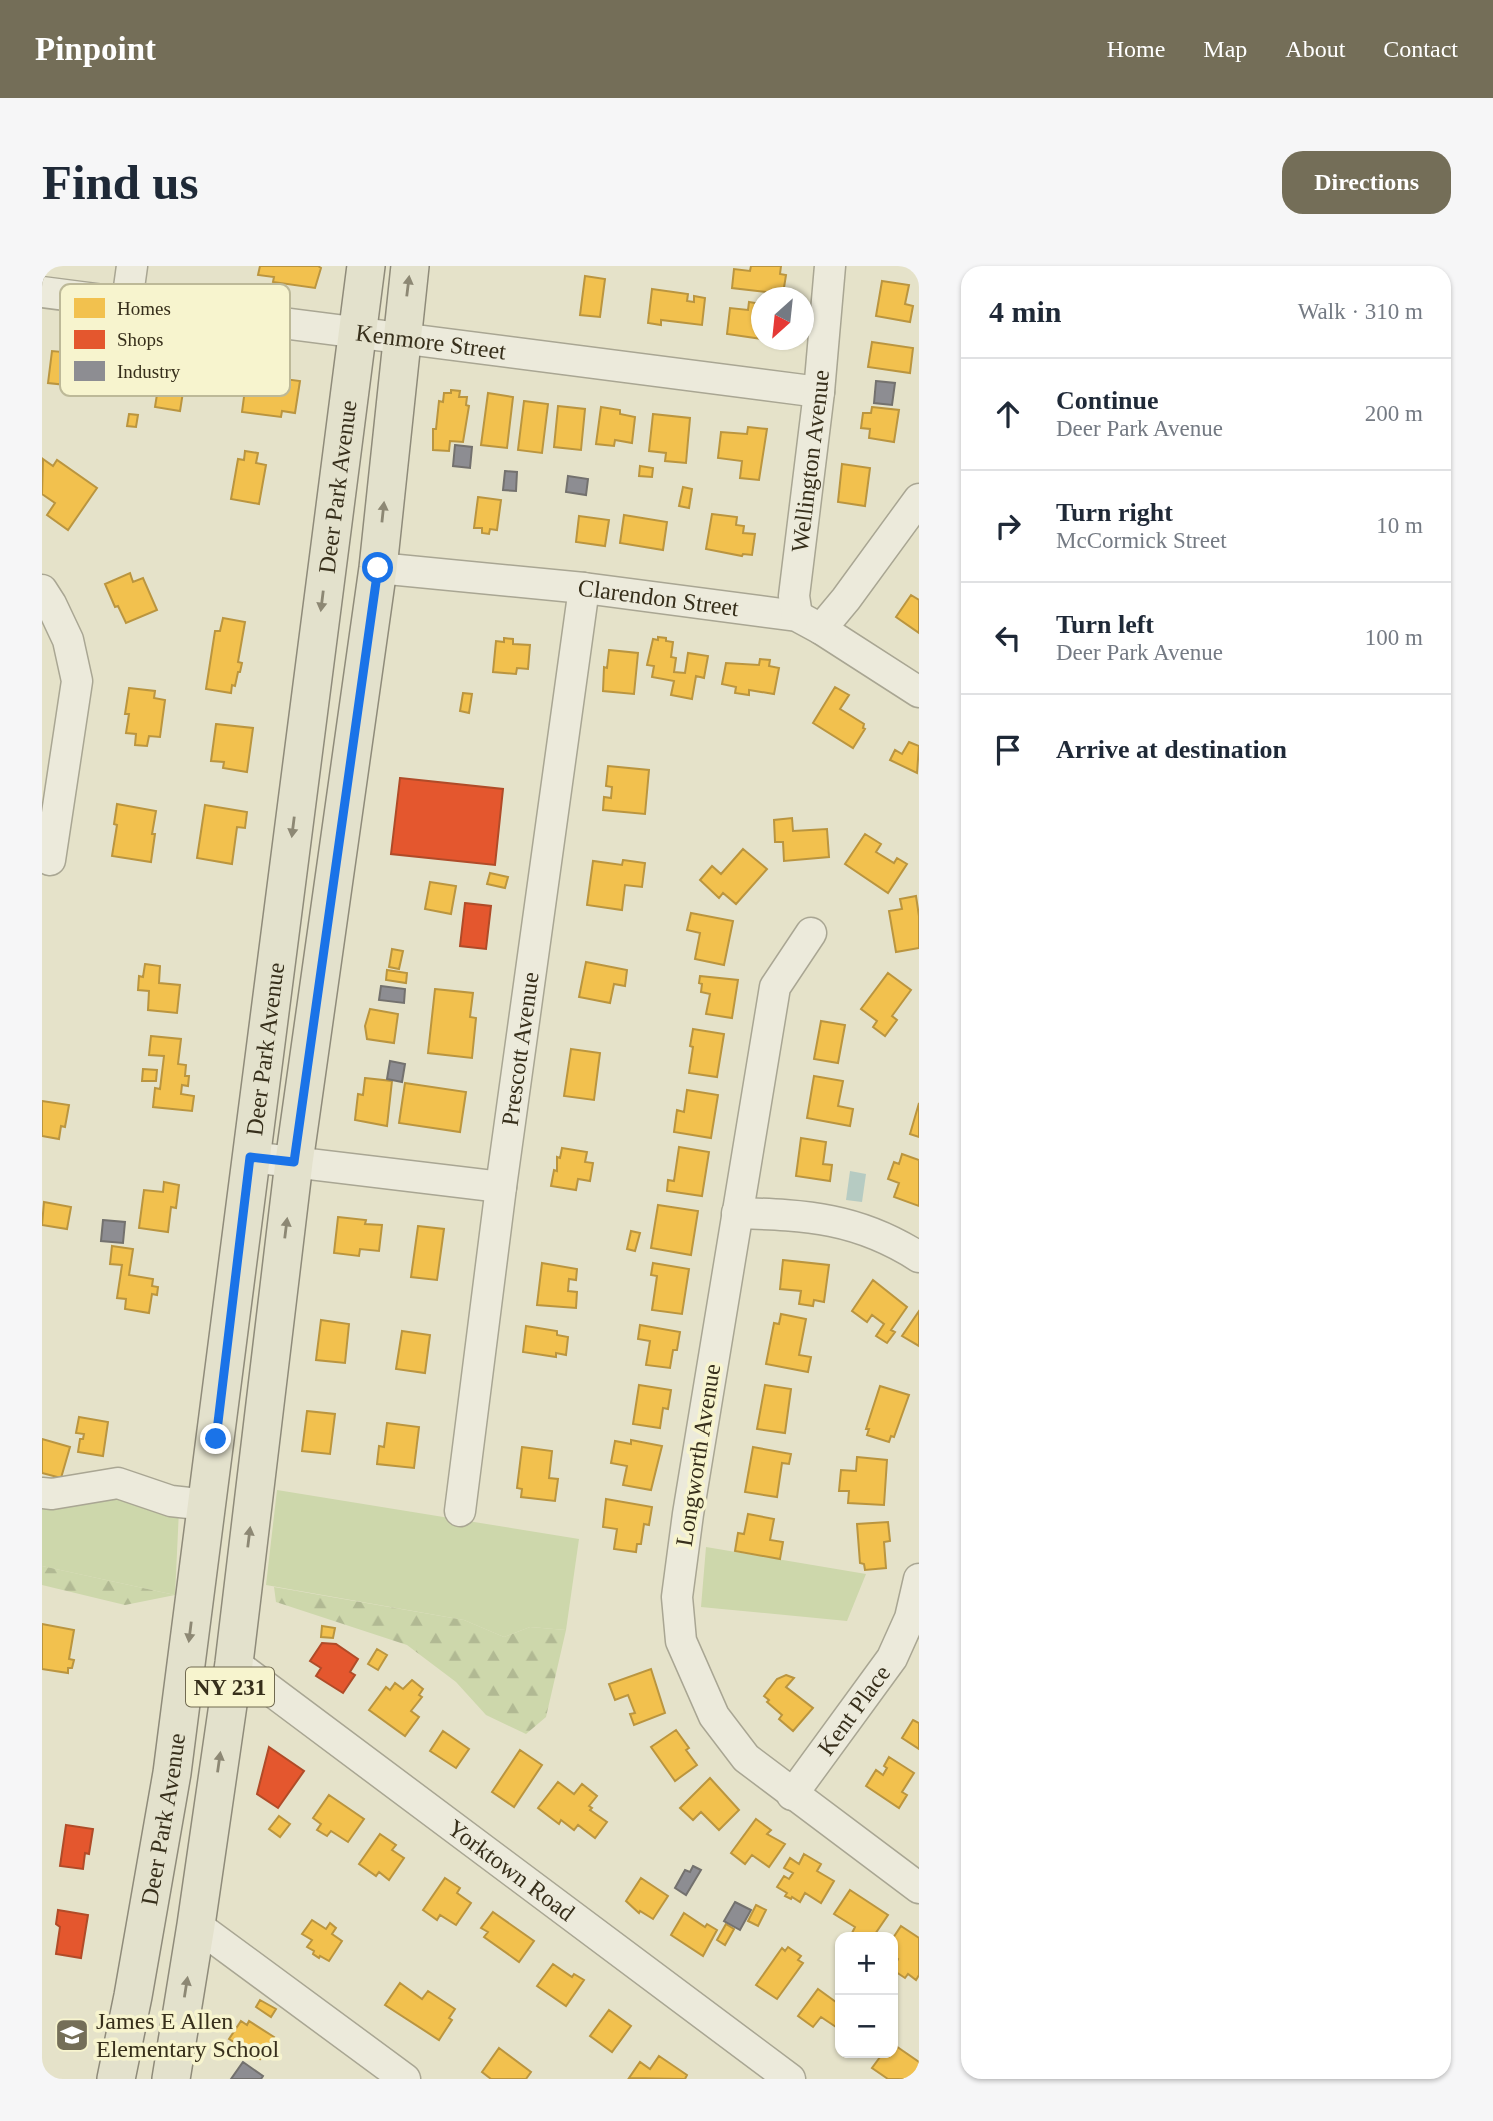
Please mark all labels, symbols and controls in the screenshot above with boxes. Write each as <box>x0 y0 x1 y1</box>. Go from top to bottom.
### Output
text: Pinpoint <box>35 31 156 67</box>
text: Home <box>1107 36 1165 62</box>
text: Map <box>1203 36 1247 62</box>
text: About <box>1285 36 1345 62</box>
text: Contact <box>1383 36 1458 62</box>
button: Directions <box>1282 151 1451 214</box>
text: Find us <box>42 155 199 210</box>
one-way arrow <box>402 275 413 297</box>
legend <box>60 284 290 396</box>
north arrow <box>751 287 814 350</box>
text: 4 min <box>989 295 1062 328</box>
text: Homes <box>117 298 171 319</box>
text: Walk · 310 m <box>1298 299 1423 324</box>
street label: Kenmore Street <box>354 319 508 365</box>
text: Shops <box>117 329 163 350</box>
text: Industry <box>117 361 181 382</box>
street label: Wellington Avenue <box>786 369 834 554</box>
text: Continue <box>1056 386 1159 415</box>
icon: ahead <box>989 395 1027 433</box>
street label: Deer Park Avenue <box>314 399 362 575</box>
text: 200 m <box>1365 401 1423 426</box>
text: Deer Park Avenue <box>1056 416 1223 441</box>
text: Turn right <box>1056 498 1173 527</box>
one-way arrow <box>378 501 389 523</box>
icon: right <box>989 507 1027 545</box>
text: 10 m <box>1376 513 1423 538</box>
text: McCormick Street <box>1056 528 1227 553</box>
route start <box>362 552 393 583</box>
street label: Clarendon Street <box>576 574 741 621</box>
one-way arrow <box>317 590 328 612</box>
text: Turn left <box>1056 610 1154 639</box>
icon: left <box>989 619 1027 657</box>
text: 100 m <box>1365 625 1423 650</box>
text: Deer Park Avenue <box>1056 640 1223 665</box>
icon: arrive <box>989 731 1027 769</box>
text: Arrive at destination <box>1056 735 1287 764</box>
one-way arrow <box>288 816 299 838</box>
street label: Deer Park Avenue <box>241 961 289 1137</box>
street label: Prescott Avenue <box>497 970 544 1127</box>
one-way arrow <box>281 1217 292 1239</box>
street label: Longworth Avenue <box>671 1362 725 1548</box>
route end <box>200 1423 231 1454</box>
one-way arrow <box>243 1526 254 1548</box>
one-way arrow <box>185 1621 196 1643</box>
street label: Kent Place <box>813 1660 895 1760</box>
road number: NY 231 <box>186 1668 274 1706</box>
street label: Deer Park Avenue <box>136 1732 190 1907</box>
one-way arrow <box>214 1751 225 1773</box>
street label: Yorktown Road <box>443 1814 580 1926</box>
map controls <box>835 1932 898 2058</box>
button: + <box>835 1932 898 1995</box>
one-way arrow <box>181 1976 192 1998</box>
button: − <box>835 1995 898 2058</box>
place label: James E Allen Elementary School <box>96 2008 280 2062</box>
school or university icon: James E Allen Elementary School <box>53 2016 91 2054</box>

